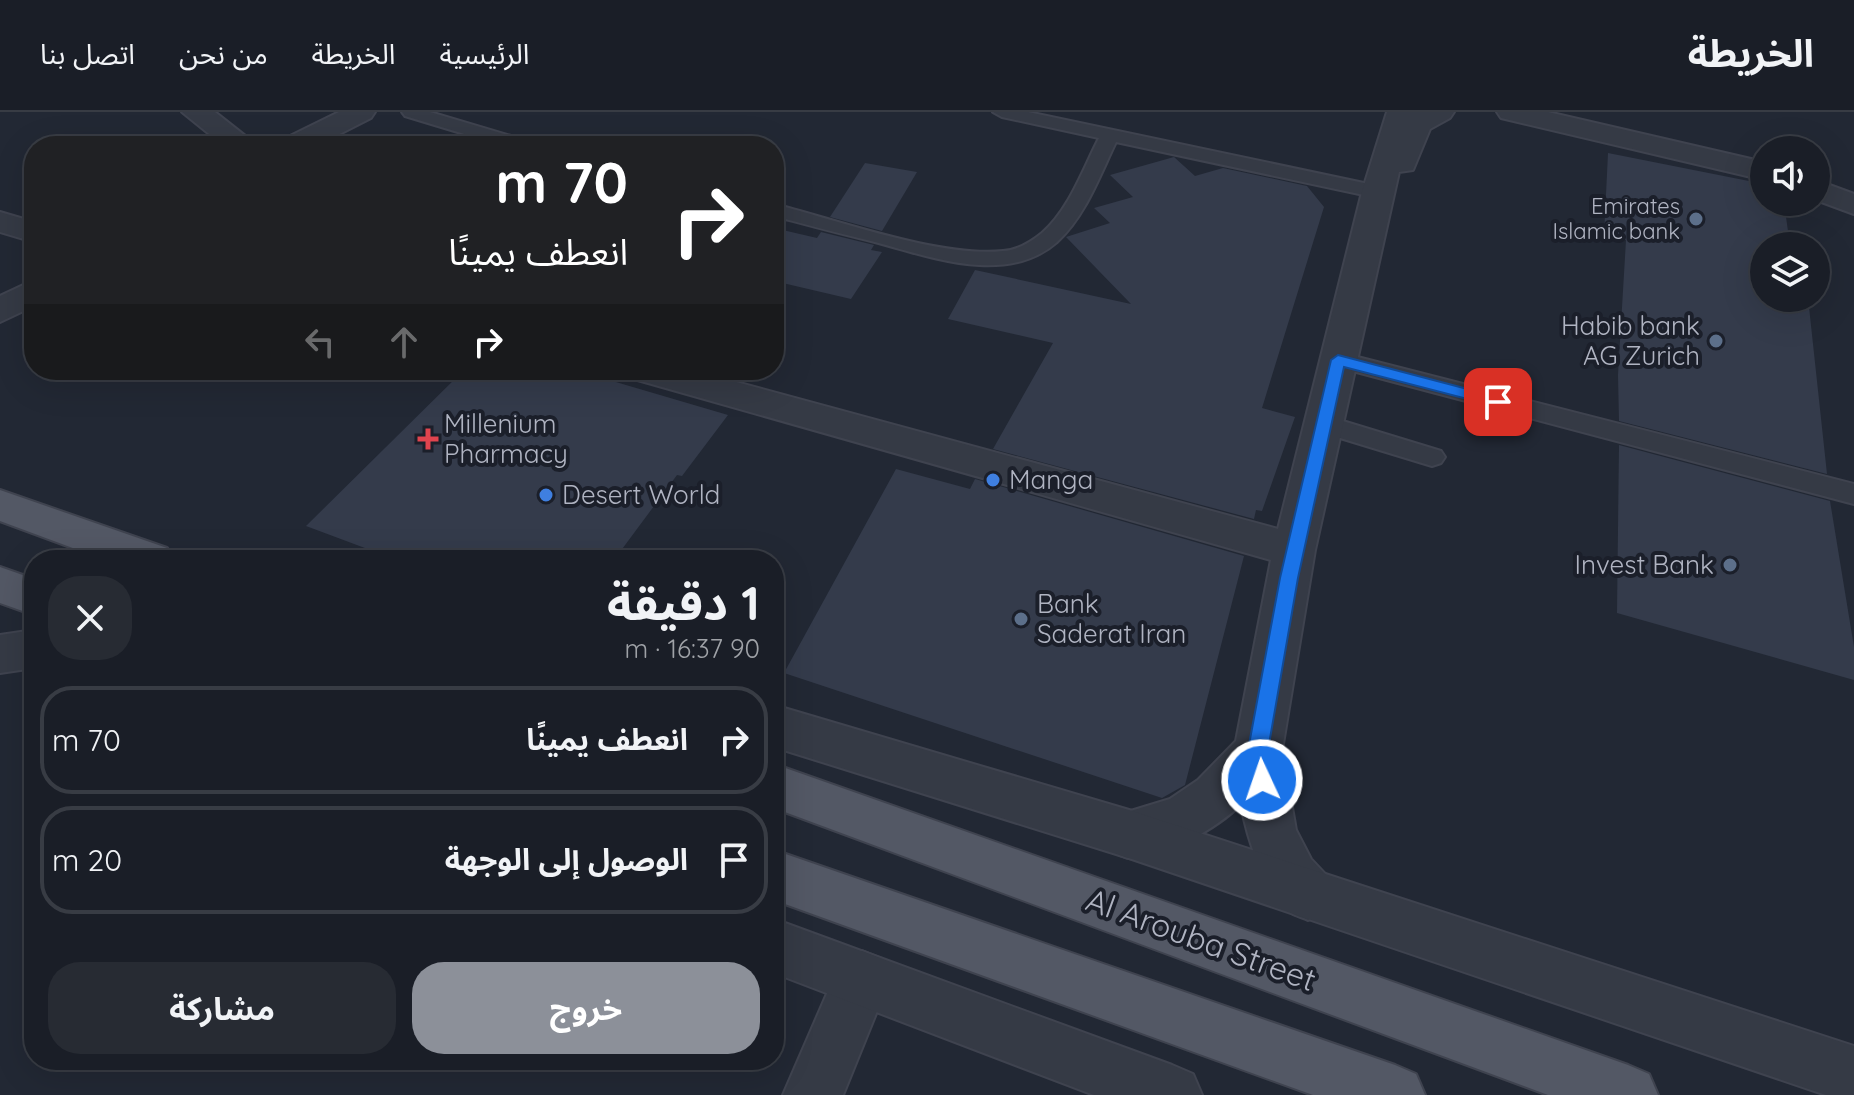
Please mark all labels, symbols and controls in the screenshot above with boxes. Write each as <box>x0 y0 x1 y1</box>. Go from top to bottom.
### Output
text: الخريطة <box>1688 29 1814 77</box>
text: اتصل بنا <box>40 36 135 71</box>
text: من نحن <box>179 36 268 71</box>
text: الخريطة <box>312 36 395 71</box>
text: الرئيسية <box>439 36 530 71</box>
map controls <box>1750 136 1830 312</box>
button: sound <box>1750 136 1830 216</box>
text: 70 m <box>496 147 628 217</box>
icon: right <box>656 168 760 272</box>
place label: Emirates Islamic bank <box>1552 192 1680 245</box>
marker: Emirates Islamic bank <box>1687 210 1705 228</box>
text: انعطف يمينًا <box>448 229 628 274</box>
button: layers <box>1750 232 1830 312</box>
place label: Habib bank AG Zurich <box>1561 309 1700 372</box>
icon: left <box>298 320 342 364</box>
icon: ahead <box>382 320 426 364</box>
icon: right <box>466 320 510 364</box>
marker: Habib bank AG Zurich <box>1707 332 1725 350</box>
pin <box>1464 368 1532 436</box>
icon: arrive <box>1476 380 1520 424</box>
place label: Millenium Pharmacy <box>444 407 568 470</box>
marker: Millenium Pharmacy <box>419 430 437 448</box>
place label: Manga <box>1009 463 1093 496</box>
marker: Manga <box>984 471 1002 489</box>
place label: Desert World <box>562 478 720 511</box>
marker: Desert World <box>537 486 555 504</box>
place label: Invest Bank <box>1575 548 1714 581</box>
marker: Invest Bank <box>1721 556 1739 574</box>
text: 1 دقيقة <box>607 572 760 632</box>
button: close <box>48 576 132 660</box>
place label: Bank Saderat Iran <box>1037 587 1186 650</box>
marker: Bank Saderat Iran <box>1012 610 1030 628</box>
text: 90 m · 16:37 <box>624 632 760 665</box>
icon: right <box>712 718 756 762</box>
text: انعطف يمينًا <box>526 720 688 758</box>
text: 70 m <box>52 721 121 759</box>
position arrow <box>1220 738 1304 822</box>
icon: arrive <box>712 838 756 882</box>
text: الوصول إلى الوجهة <box>445 840 688 878</box>
text: 20 m <box>52 841 122 879</box>
street label: Al Arouba Street <box>1081 879 1322 999</box>
button: مشاركة <box>48 962 396 1054</box>
button: خروج <box>412 962 760 1054</box>

